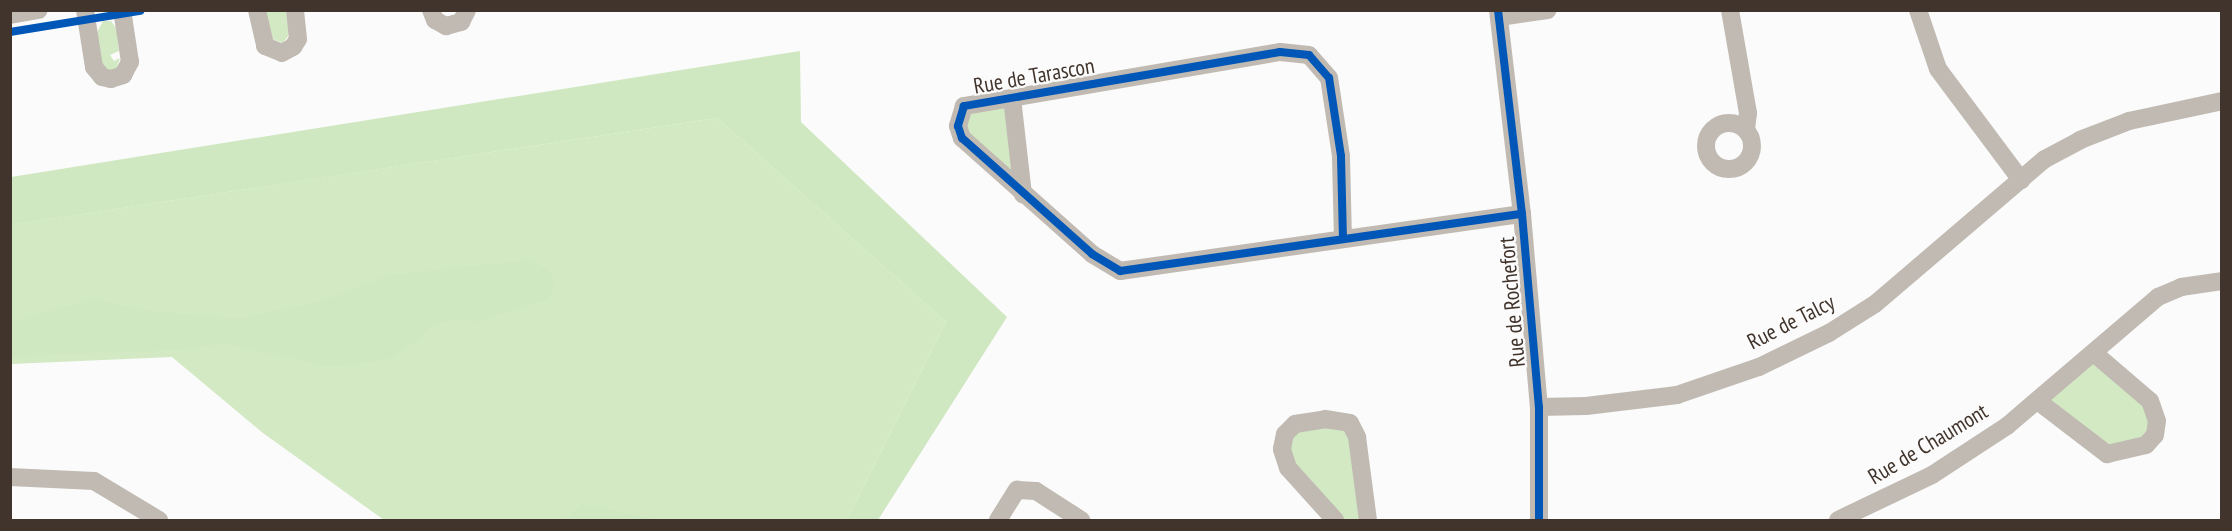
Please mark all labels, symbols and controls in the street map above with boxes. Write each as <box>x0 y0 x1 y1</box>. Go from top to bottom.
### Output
street label: Rue de Tarascon <box>971 52 1097 100</box>
street label: Rue de Rochefort <box>1493 236 1531 368</box>
street label: Rue de Talcy <box>1743 289 1839 355</box>
street label: Rue de Chaumont <box>1863 398 1993 490</box>

